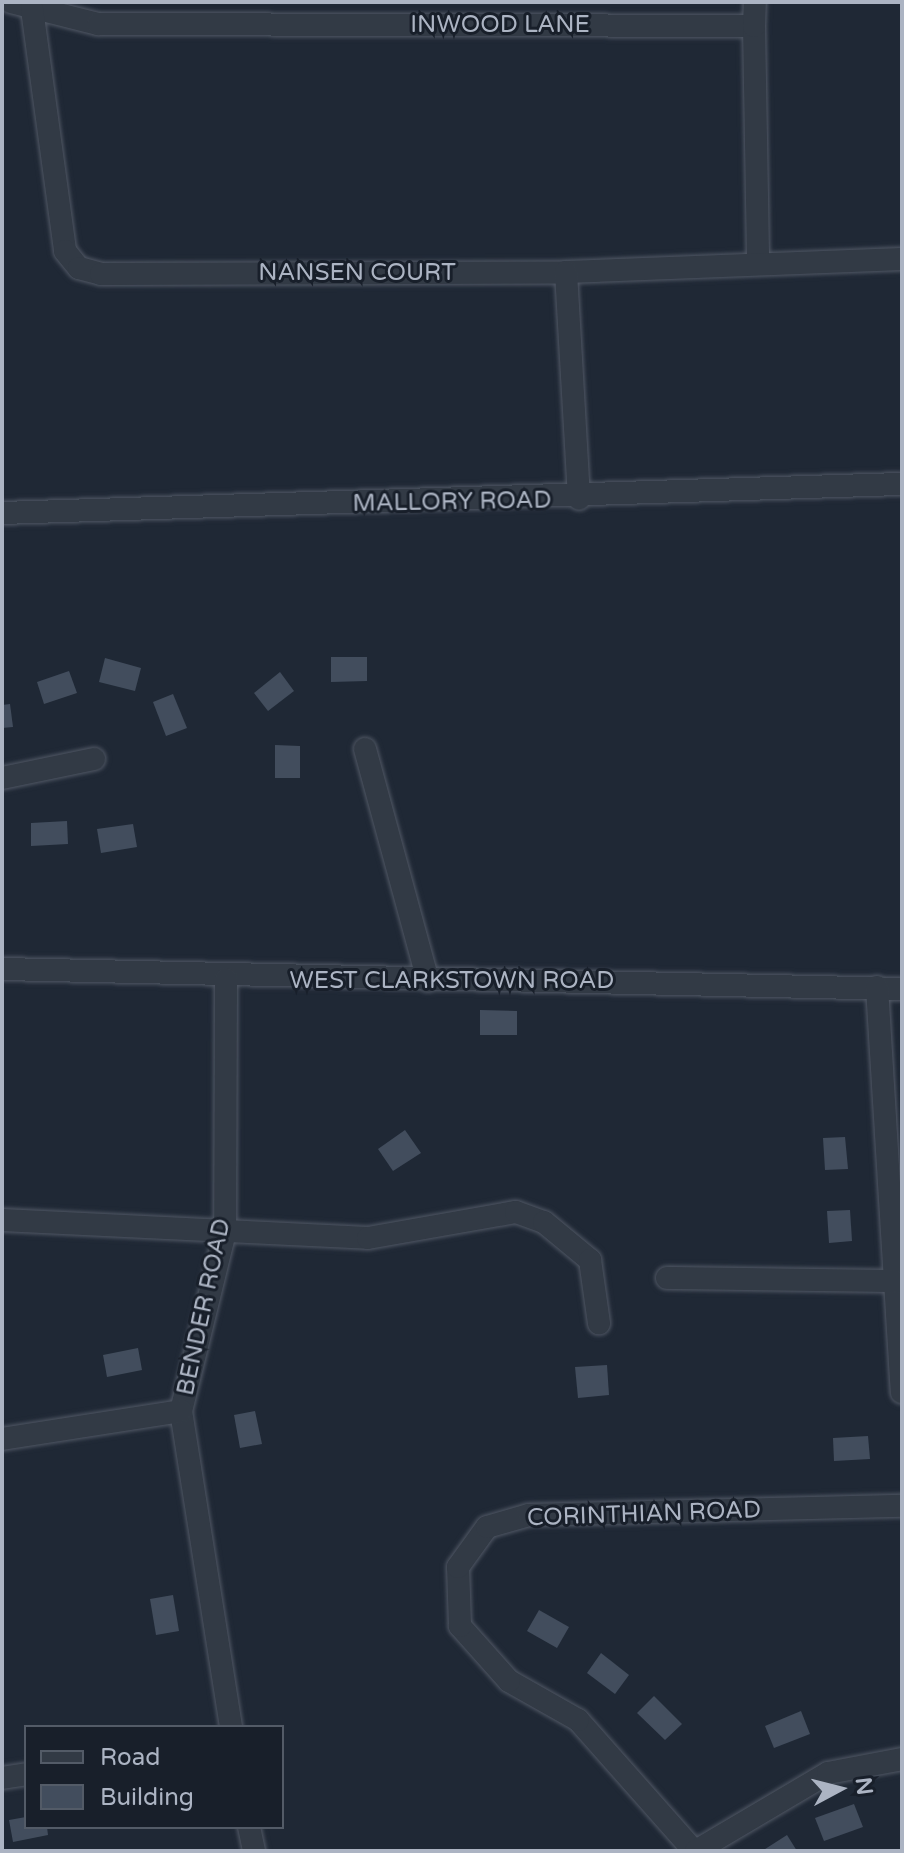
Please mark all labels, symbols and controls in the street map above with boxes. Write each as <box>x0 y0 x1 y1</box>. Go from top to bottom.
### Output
street label: INWOOD LANE <box>410 11 590 39</box>
street label: NANSEN COURT <box>258 259 456 287</box>
street label: MALLORY ROAD <box>352 486 552 518</box>
street label: WEST CLARKSTOWN ROAD <box>290 967 614 995</box>
street label: BENDER ROAD <box>171 1216 237 1398</box>
street label: CORINTHIAN ROAD <box>527 1496 761 1532</box>
legend <box>24 1725 284 1829</box>
text: Road <box>100 1743 160 1772</box>
north arrow <box>800 1749 880 1829</box>
text: N <box>850 1776 878 1796</box>
text: Building <box>100 1783 194 1812</box>

